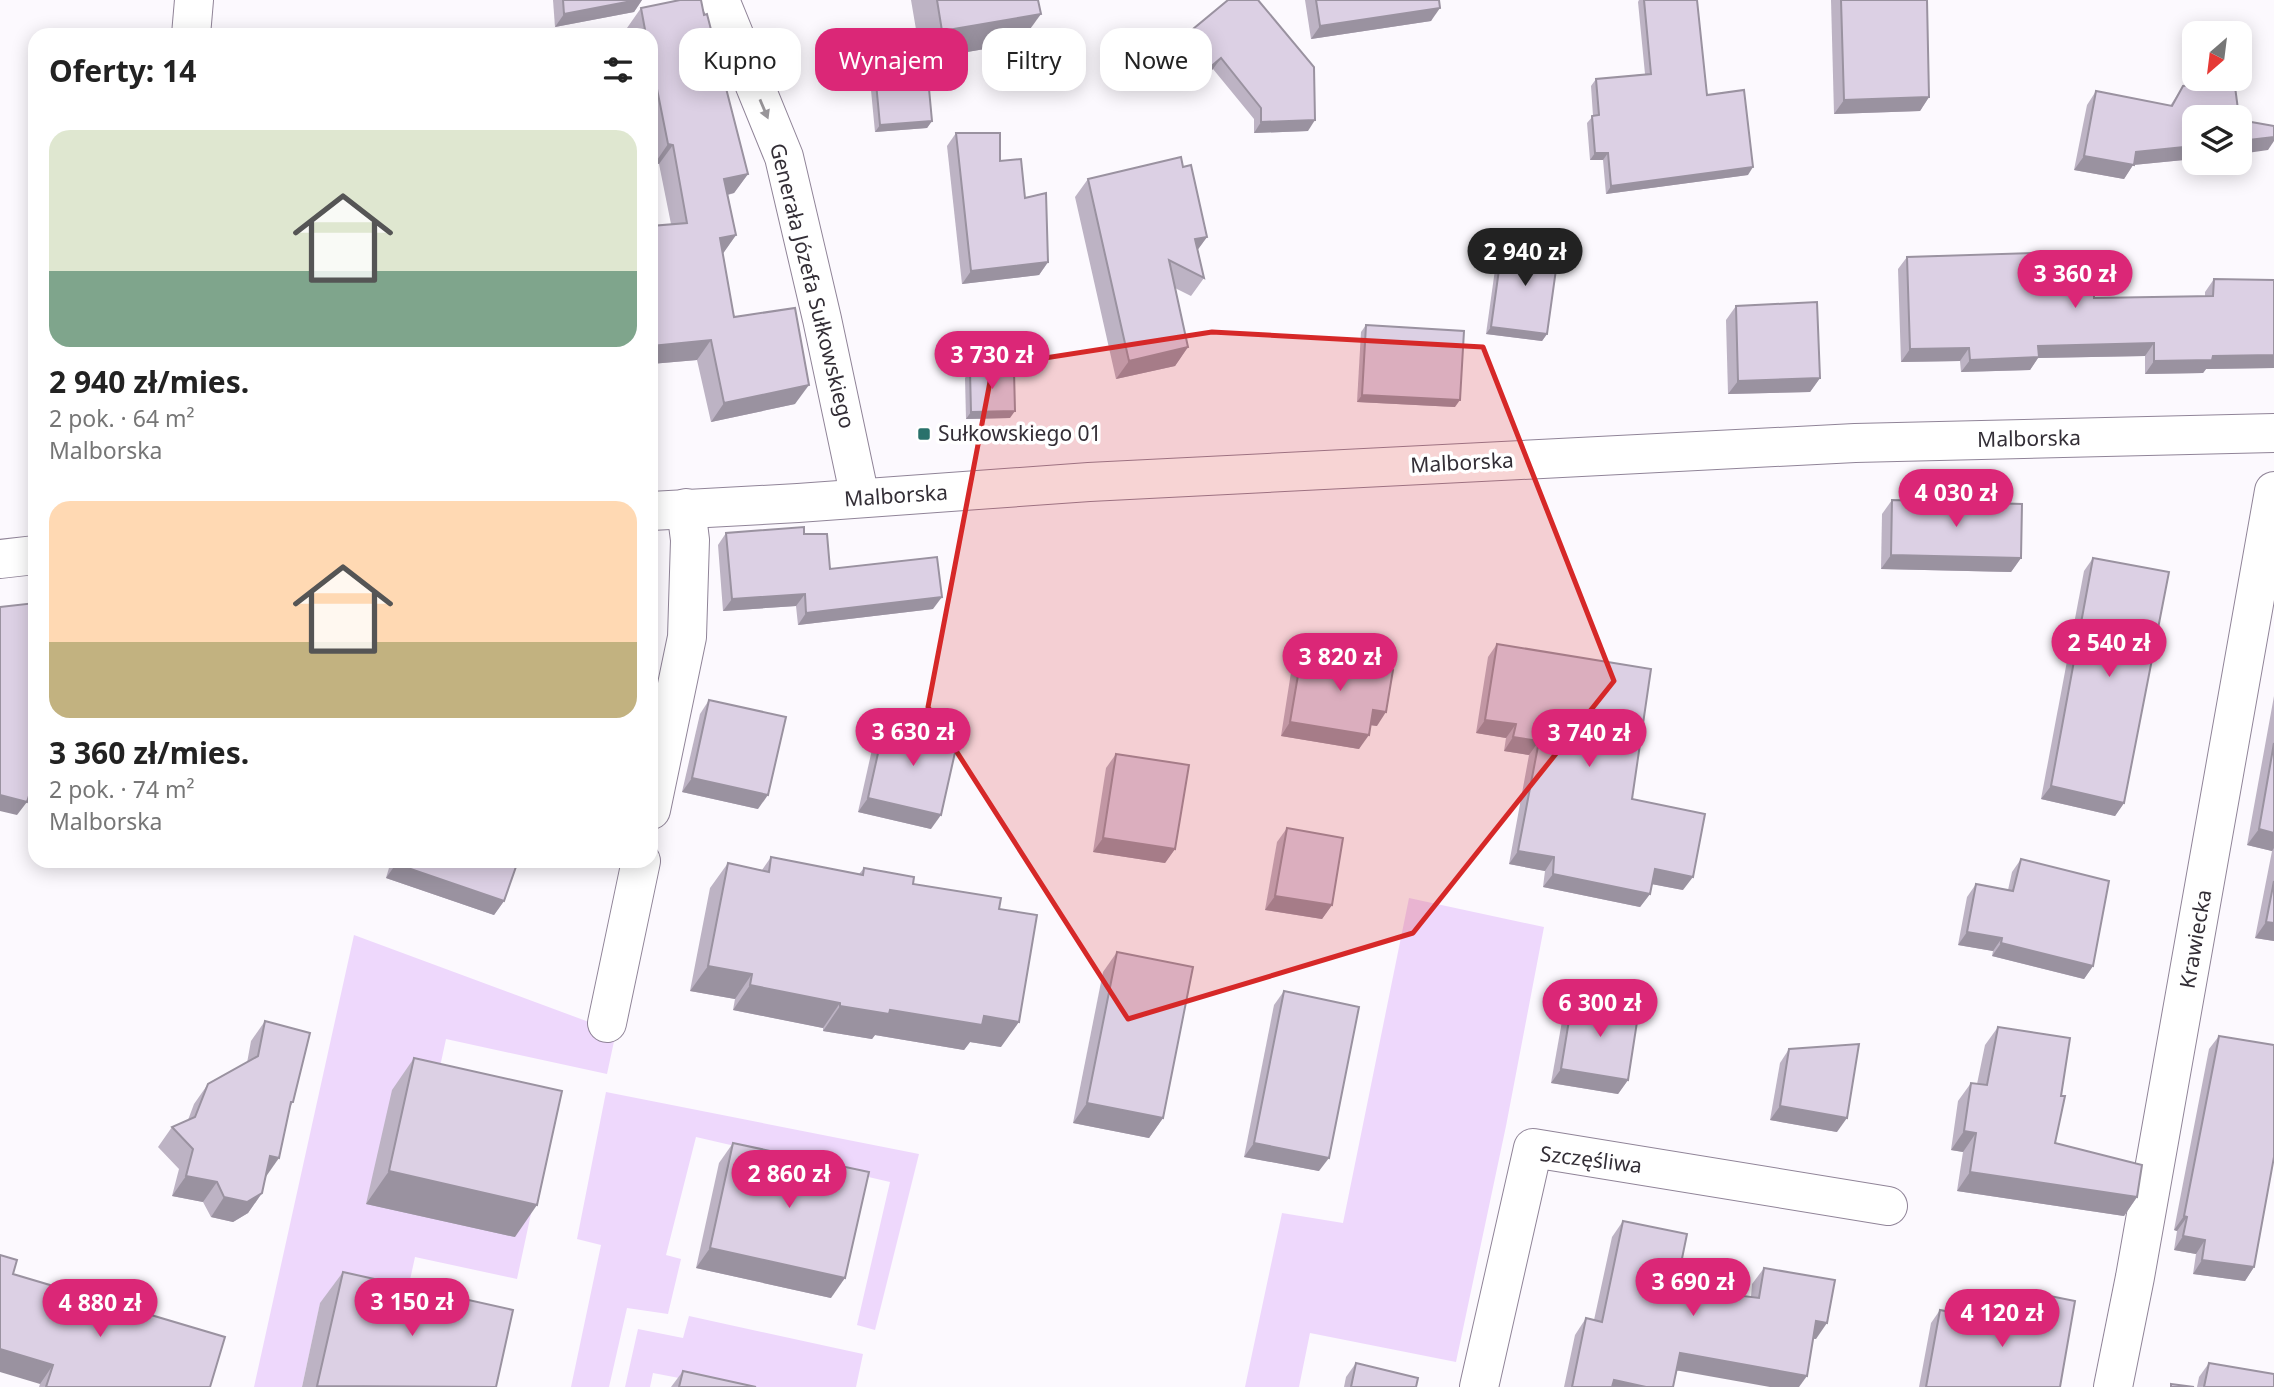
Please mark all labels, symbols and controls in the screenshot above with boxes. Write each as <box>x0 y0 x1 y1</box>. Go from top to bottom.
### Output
north arrow <box>2182 21 2252 91</box>
map controls <box>2182 21 2252 175</box>
chip: Kupno <box>679 28 801 91</box>
chip: Wynajem <box>815 28 968 91</box>
chip: Filtry <box>982 28 1086 91</box>
chip: Nowe <box>1100 28 1212 91</box>
text: Oferty: 14 <box>49 50 196 91</box>
icon: filters <box>599 51 637 89</box>
one-way arrow <box>759 98 770 119</box>
button: layers <box>2182 105 2252 175</box>
street label: Generała Józefa Sułkowskiego <box>764 140 862 431</box>
icon: home <box>280 175 406 301</box>
pin: 2 940 zł <box>1453 229 1597 288</box>
text: 2 940 zł <box>1484 235 1566 267</box>
pin: 3 360 zł <box>2003 250 2147 310</box>
text: 3 360 zł <box>2034 257 2116 289</box>
pin: 3 730 zł <box>920 332 1064 391</box>
text: 3 730 zł <box>951 338 1033 370</box>
text: 2 940 zł/mies. <box>49 361 249 402</box>
text: 2 pok. · 64 m² <box>49 402 195 434</box>
place label: Sułkowskiego 01 <box>938 419 1102 447</box>
street label: Malborska <box>1977 423 2081 453</box>
marker: Sułkowskiego 01 <box>916 426 932 442</box>
text: Malborska <box>49 434 162 466</box>
street label: Malborska <box>1409 445 1514 479</box>
pin: 4 030 zł <box>1884 470 2028 529</box>
text: 4 030 zł <box>1915 476 1997 508</box>
street label: Malborska <box>843 477 949 513</box>
icon: home <box>280 546 406 672</box>
pin: 2 540 zł <box>2037 620 2181 679</box>
text: 2 540 zł <box>2068 626 2150 658</box>
pin: 3 820 zł <box>1268 634 1412 693</box>
text: 3 820 zł <box>1299 640 1381 672</box>
pin: 3 630 zł <box>841 708 985 768</box>
pin: 3 740 zł <box>1517 710 1661 769</box>
text: 3 630 zł <box>872 715 954 747</box>
text: 3 740 zł <box>1548 716 1630 748</box>
text: 3 360 zł/mies. <box>49 732 249 773</box>
text: 2 pok. · 74 m² <box>49 773 195 805</box>
text: Malborska <box>49 805 162 837</box>
street label: Krawiecka <box>2173 887 2217 990</box>
pin: 6 300 zł <box>1528 979 1672 1039</box>
text: 6 300 zł <box>1559 986 1641 1018</box>
street label: Szczęśliwa <box>1539 1139 1644 1179</box>
pin: 2 860 zł <box>717 1150 861 1210</box>
text: 2 860 zł <box>748 1157 830 1189</box>
pin: 3 690 zł <box>1621 1258 1765 1318</box>
text: 3 690 zł <box>1652 1265 1734 1297</box>
pin: 3 150 zł <box>340 1278 484 1338</box>
pin: 4 880 zł <box>28 1280 172 1339</box>
text: 3 150 zł <box>371 1285 453 1317</box>
text: 4 880 zł <box>59 1286 141 1318</box>
pin: 4 120 zł <box>1930 1290 2074 1349</box>
text: 4 120 zł <box>1961 1296 2043 1328</box>

